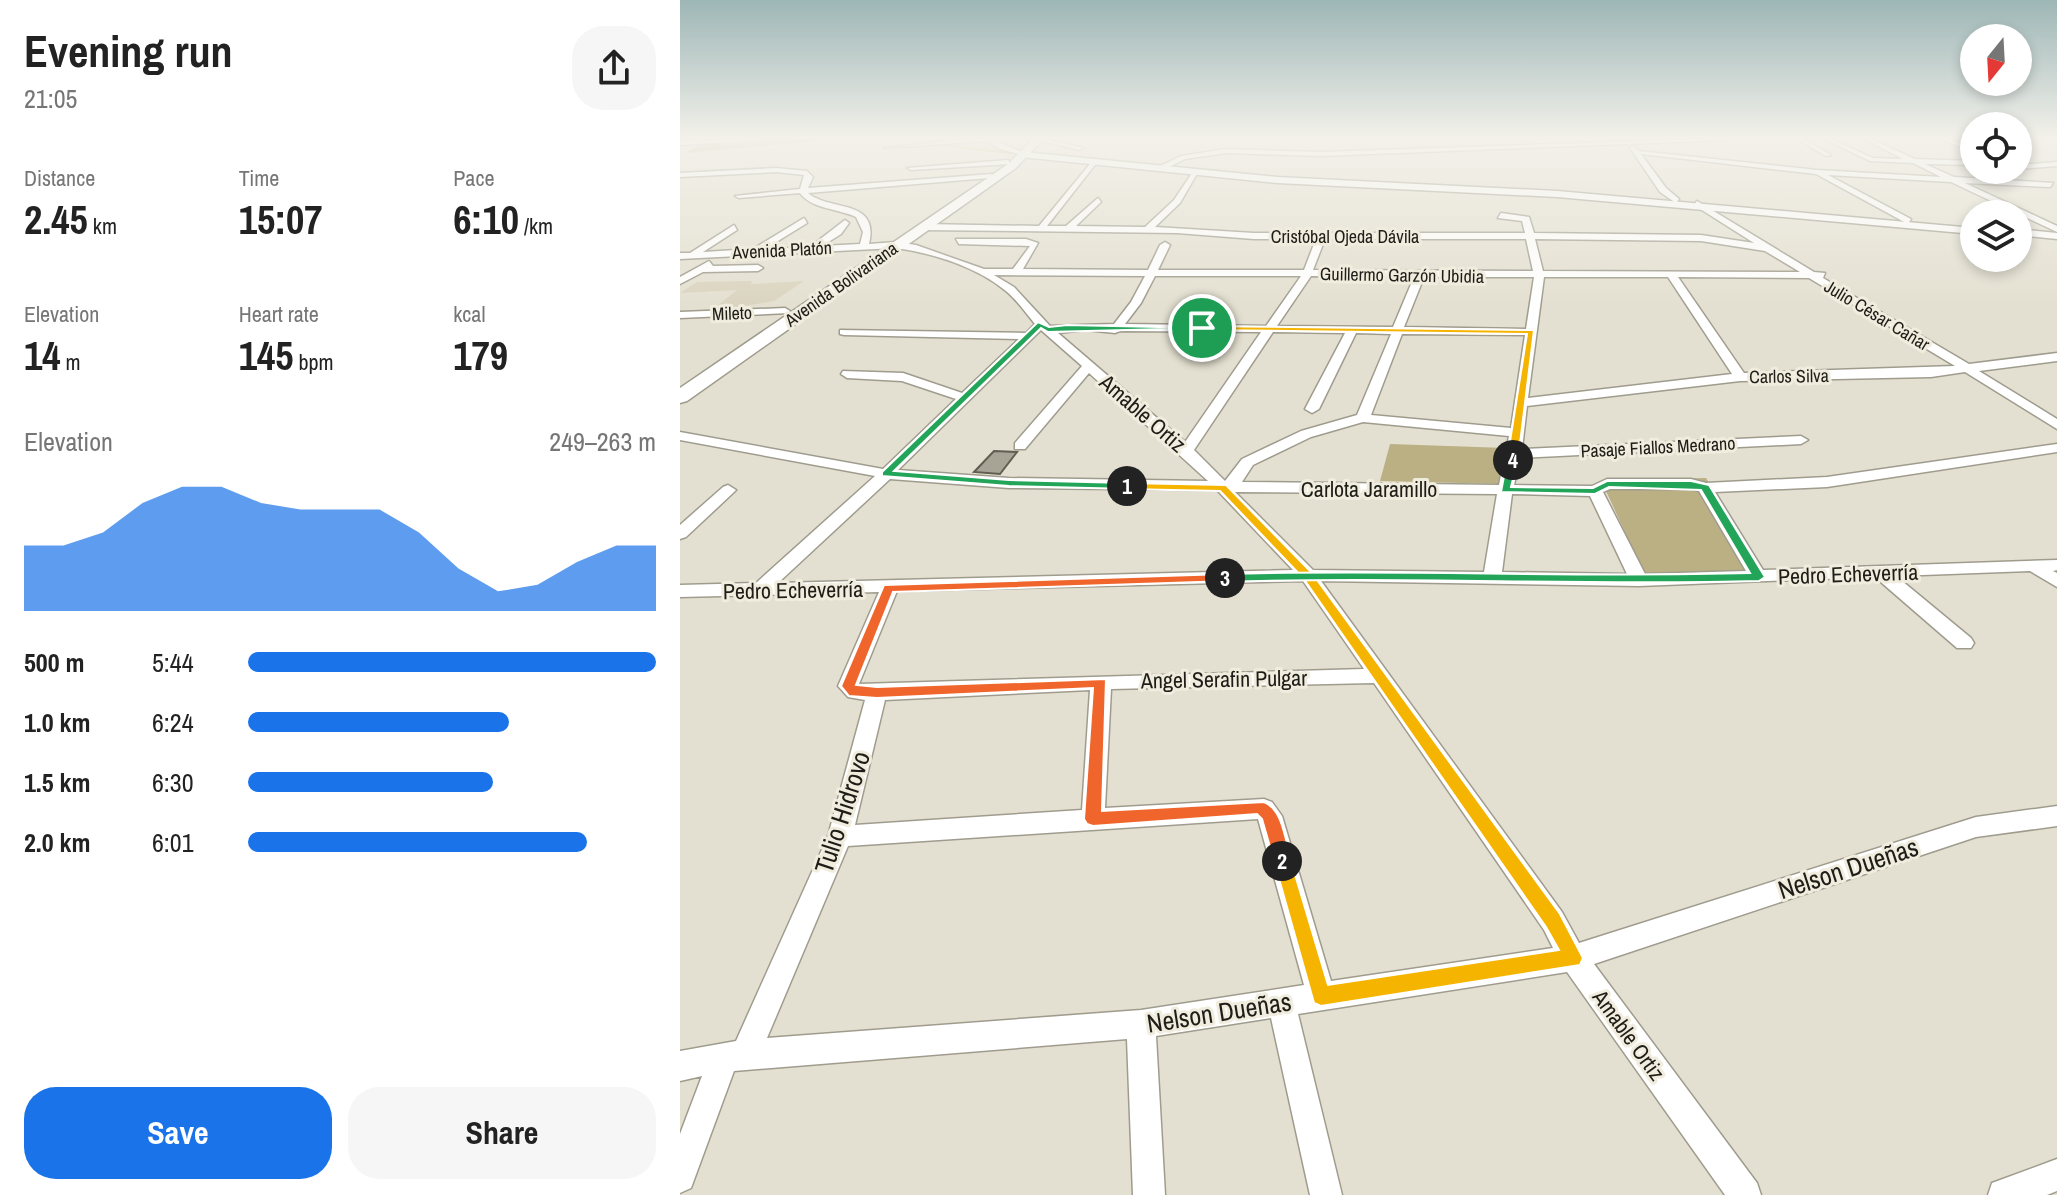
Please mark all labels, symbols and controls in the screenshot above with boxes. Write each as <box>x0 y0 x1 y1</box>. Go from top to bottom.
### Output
text: Evening run <box>24 21 233 81</box>
north arrow <box>1960 24 2032 96</box>
map controls <box>1960 24 2032 272</box>
button: share <box>572 26 656 110</box>
text: 21:05 <box>24 81 77 116</box>
button: locate <box>1960 112 2032 184</box>
text: Distance <box>24 163 95 193</box>
text: Time <box>239 163 279 193</box>
text: Pace <box>453 163 494 193</box>
text: 2.45 <box>24 193 88 246</box>
text: 15:07 <box>239 193 323 246</box>
text: 6:10 <box>453 193 519 246</box>
button: layers <box>1960 200 2032 272</box>
text: km <box>88 211 117 241</box>
text: /km <box>519 211 553 241</box>
street label: Cristóbal Ojeda Dávila <box>1271 224 1419 249</box>
street label: Avenida Platón <box>730 235 833 265</box>
street label: Avenida Bolivariana <box>779 236 903 333</box>
street label: Guillermo Garzón Ubidia <box>1320 261 1484 289</box>
street label: Julio César Cañar <box>1820 274 1934 356</box>
pin <box>1168 294 1236 362</box>
text: Elevation <box>24 299 99 329</box>
text: Heart rate <box>239 299 319 329</box>
text: kcal <box>453 299 485 329</box>
street label: Mileto <box>711 300 753 326</box>
icon: arrive <box>1180 306 1224 350</box>
text: 14 <box>24 329 60 382</box>
text: 145 <box>239 329 293 382</box>
text: 179 <box>453 329 508 382</box>
text: m <box>60 347 81 377</box>
text: bpm <box>293 347 334 377</box>
street label: Carlos Silva <box>1749 363 1829 389</box>
street label: Amable Ortiz <box>1093 366 1193 459</box>
text: Elevation <box>24 424 113 459</box>
text: 249–263 m <box>549 424 656 459</box>
street label: Pasaje Fiallos Medrano <box>1580 430 1736 464</box>
pin: 4 <box>1493 440 1533 480</box>
text: 4 <box>1508 445 1518 475</box>
pin: 1 <box>1107 466 1147 506</box>
text: 1 <box>1122 471 1132 501</box>
street label: Carlota Jaramillo <box>1301 474 1437 504</box>
street label: Pedro Echeverría <box>1777 557 1919 591</box>
pin: 3 <box>1205 558 1245 598</box>
text: 3 <box>1220 563 1230 593</box>
street label: Pedro Echeverría <box>723 574 863 606</box>
text: 500 m <box>24 645 84 680</box>
text: 5:44 <box>152 645 194 680</box>
street label: Angel Serafin Pulgar <box>1140 663 1307 695</box>
text: 1.0 km <box>24 705 90 740</box>
text: 6:24 <box>152 705 194 740</box>
street label: Tulio Hidrovo <box>806 747 878 877</box>
text: 1.5 km <box>24 765 90 800</box>
text: 6:30 <box>152 765 194 800</box>
text: 2.0 km <box>24 825 90 860</box>
text: 6:01 <box>152 825 194 860</box>
street label: Nelson Dueñas <box>1773 829 1923 907</box>
pin: 2 <box>1262 841 1302 881</box>
text: 2 <box>1277 846 1287 876</box>
street label: Nelson Dueñas <box>1144 983 1294 1041</box>
street label: Amable Ortiz <box>1585 983 1672 1086</box>
button: Save <box>24 1087 332 1179</box>
button: Share <box>348 1087 656 1179</box>

